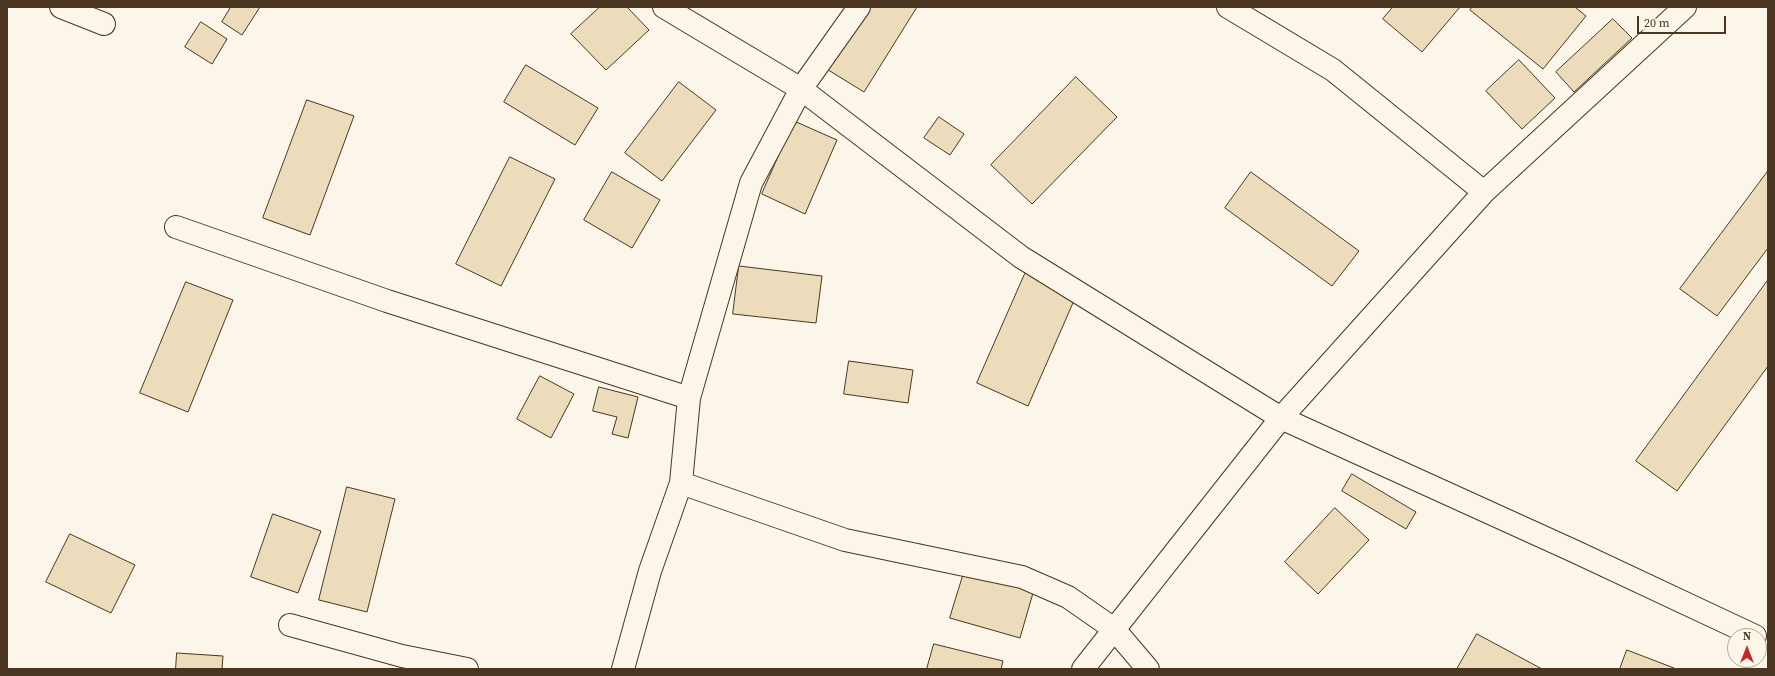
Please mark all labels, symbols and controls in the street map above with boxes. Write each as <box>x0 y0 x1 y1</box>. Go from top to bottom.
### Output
scale bar <box>1639 8 1728 34</box>
text: 20 m <box>1644 15 1670 31</box>
north arrow <box>1727 628 1767 668</box>
text: N <box>1743 629 1751 644</box>

